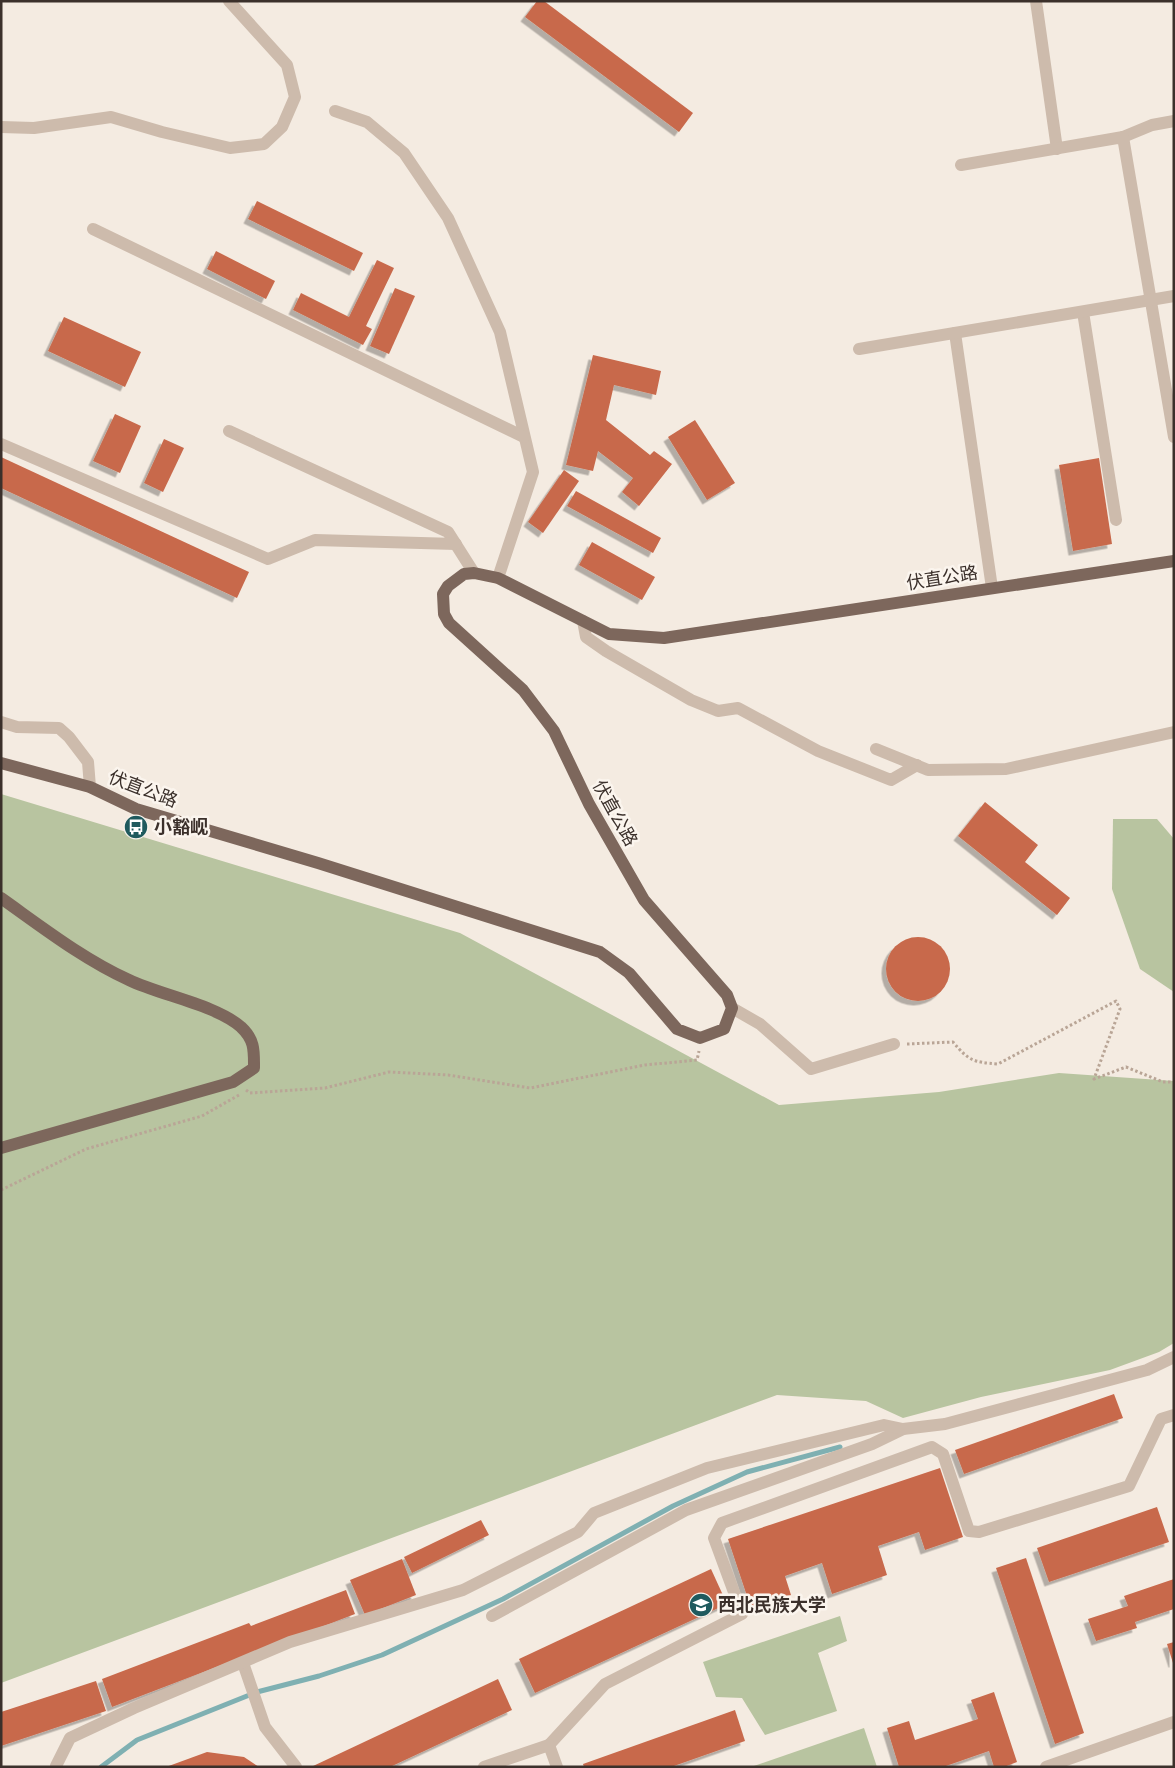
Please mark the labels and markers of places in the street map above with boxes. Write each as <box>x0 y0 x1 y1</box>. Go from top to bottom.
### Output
bus stop icon: 小豁岘 <box>123 814 149 840</box>
place label: 小豁岘 <box>154 814 208 838</box>
school or university icon: 西北民族大学 <box>688 1592 714 1618</box>
place label: 西北民族大学 <box>718 1592 826 1616</box>

